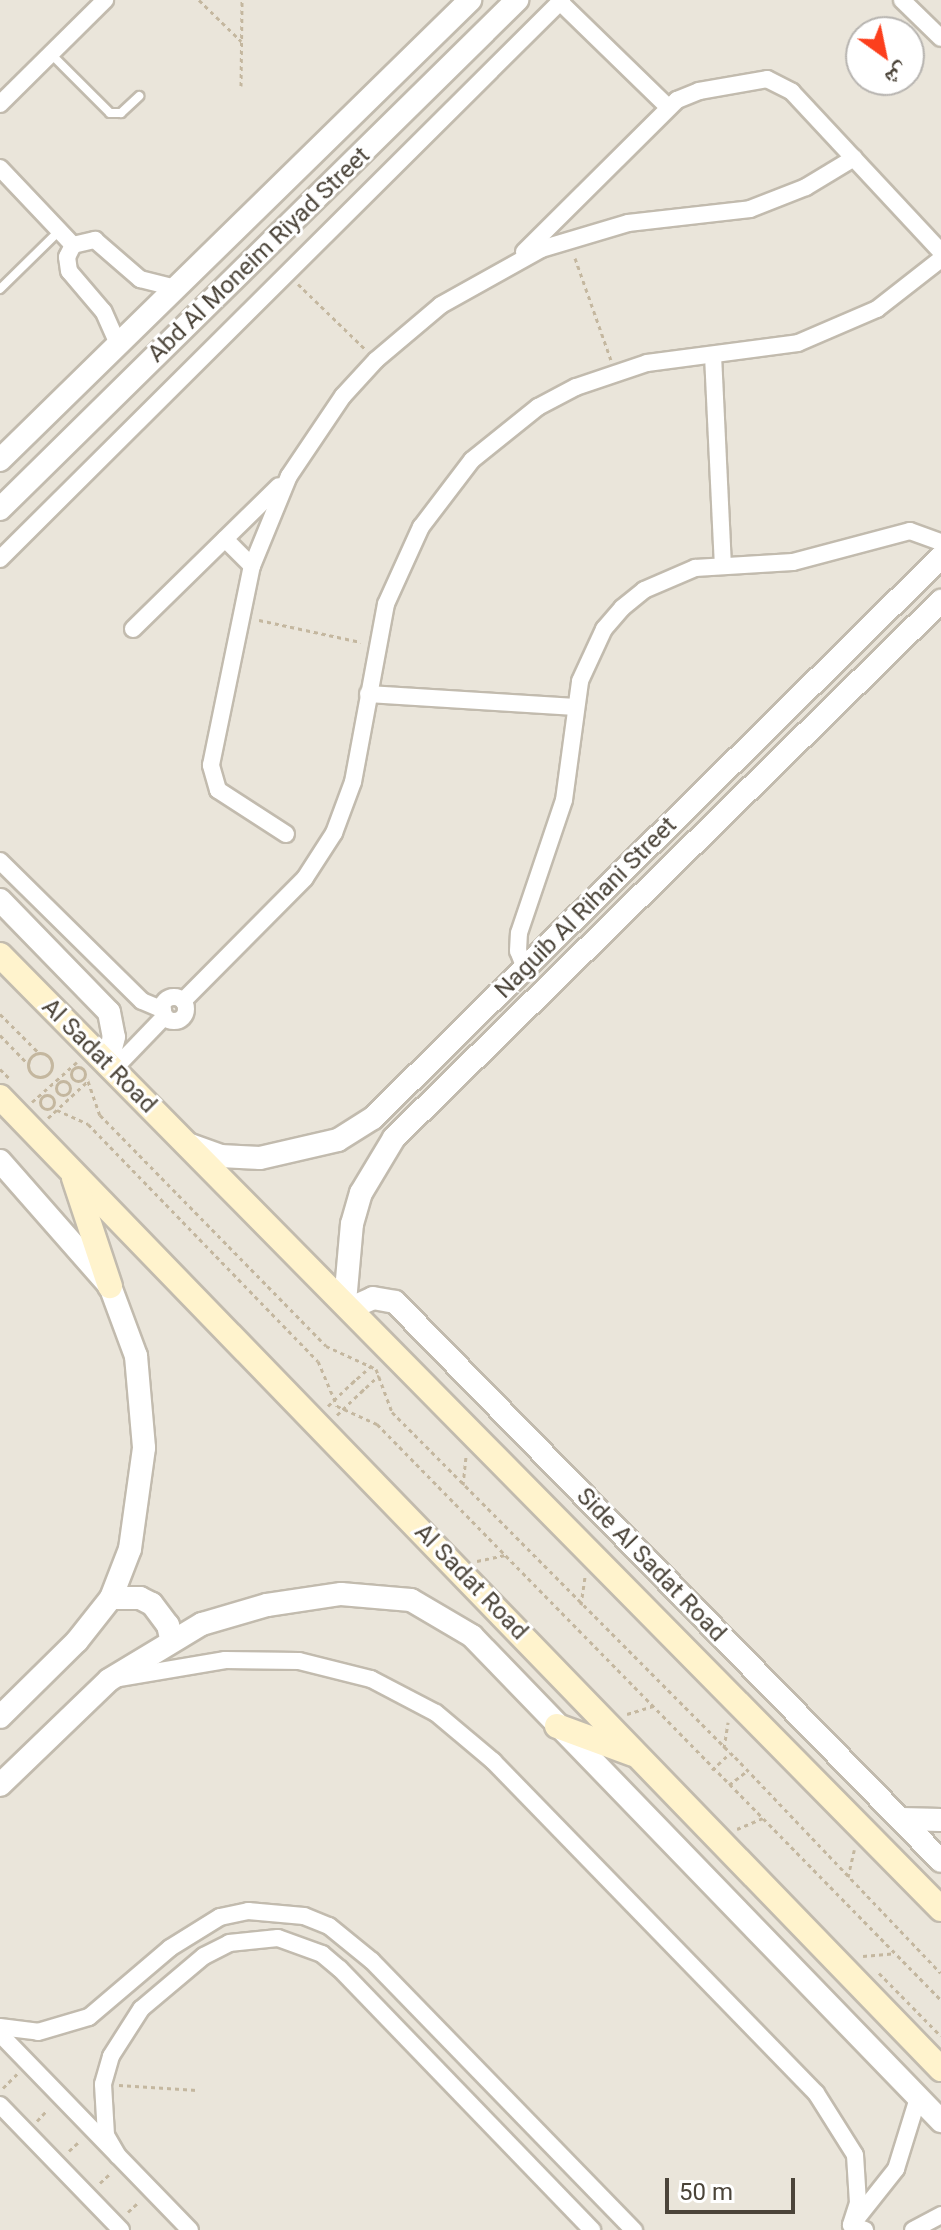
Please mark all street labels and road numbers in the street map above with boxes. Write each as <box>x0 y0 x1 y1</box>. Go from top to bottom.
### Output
street label: Abd Al Moneim Riyad Street <box>142 141 376 369</box>
street label: Naguib Al Rihani Street <box>489 811 683 1005</box>
street label: Al Sadat Road <box>36 993 162 1119</box>
street label: Side Al Sadat Road <box>570 1482 732 1648</box>
street label: Al Sadat Road <box>408 1518 534 1646</box>

